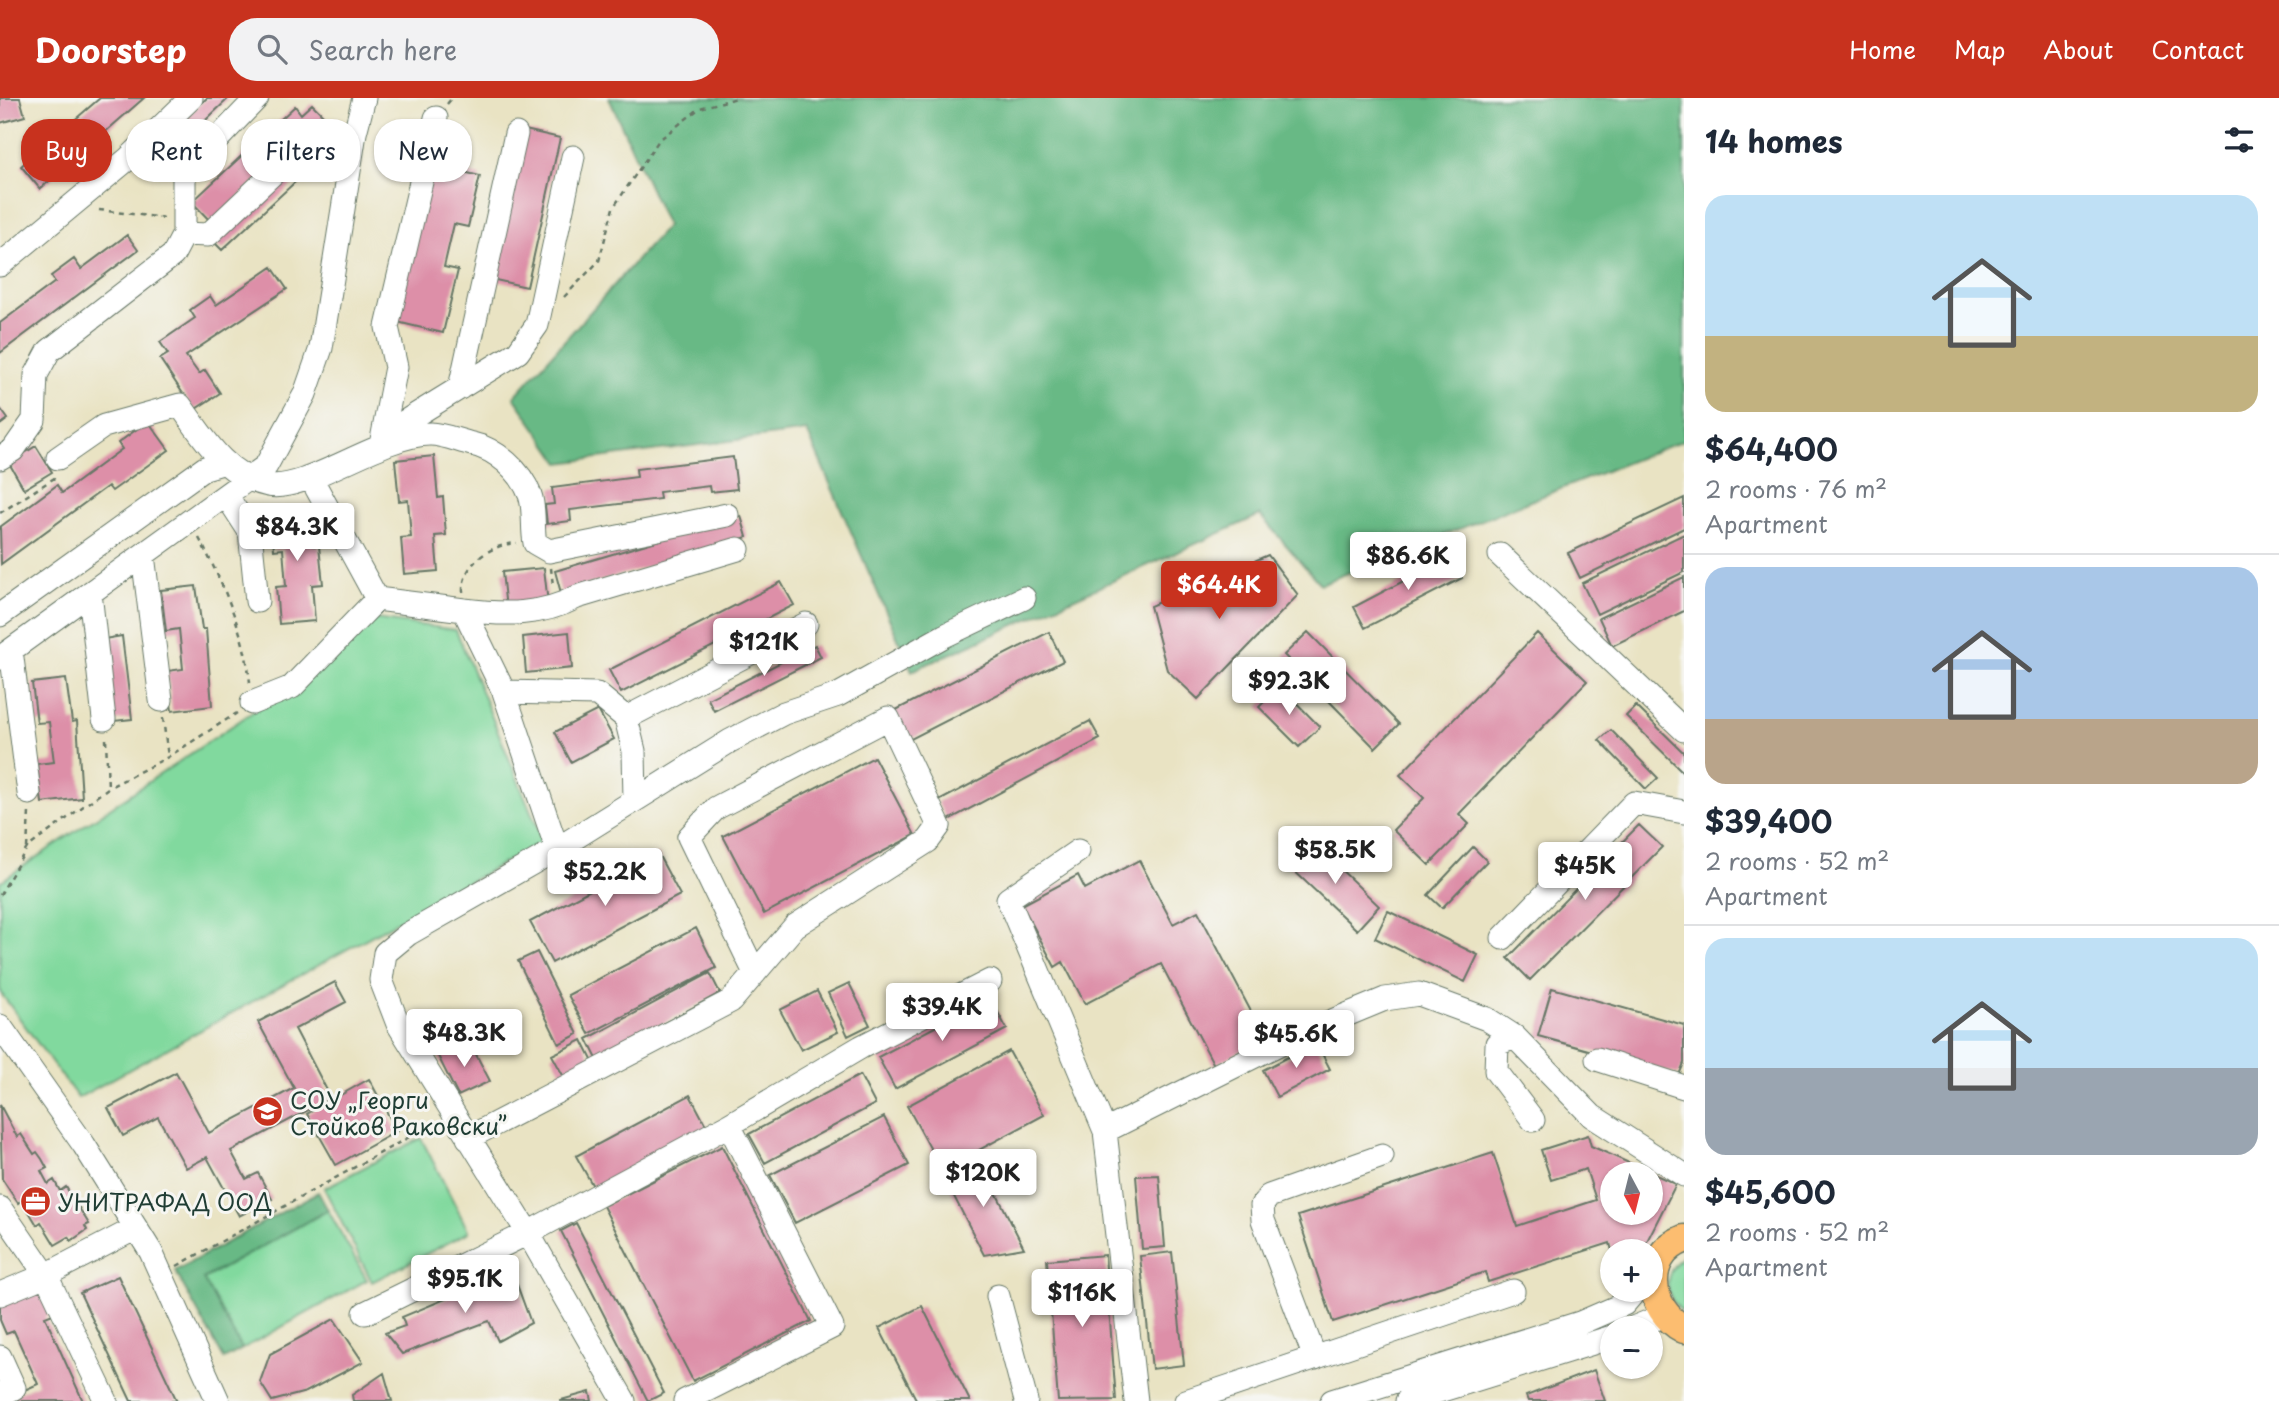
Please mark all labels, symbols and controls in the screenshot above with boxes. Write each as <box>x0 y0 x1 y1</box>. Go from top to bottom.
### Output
search box <box>229 18 719 81</box>
text: Doorstep <box>35 24 187 74</box>
icon: search <box>253 30 291 68</box>
text: Search here <box>309 30 457 69</box>
text: Home <box>1849 31 1916 67</box>
text: Map <box>1954 31 2005 67</box>
text: About <box>2043 31 2113 67</box>
text: Contact <box>2151 31 2244 67</box>
text: 14 homes <box>1705 118 1843 163</box>
chip: Buy <box>21 119 112 182</box>
chip: Rent <box>126 119 227 182</box>
chip: Filters <box>241 119 360 182</box>
chip: New <box>374 119 472 182</box>
icon: filters <box>2220 121 2258 159</box>
icon: home <box>1919 240 2045 366</box>
text: $64,400 <box>1705 426 1838 471</box>
text: 2 rooms · 76 m² <box>1705 471 1887 506</box>
pin: $84.3K <box>240 504 354 563</box>
text: Apartment <box>1705 506 1828 541</box>
text: $84.3K <box>255 508 339 543</box>
pin: $86.6K <box>1351 532 1465 592</box>
text: $86.6K <box>1366 537 1450 572</box>
pin: $64.4K <box>1162 561 1276 621</box>
text: $64.4K <box>1177 566 1261 601</box>
icon: home <box>1919 612 2045 738</box>
pin: $121K <box>715 618 813 678</box>
text: $121K <box>729 623 799 658</box>
pin: $92.3K <box>1232 658 1346 717</box>
text: $92.3K <box>1248 662 1330 697</box>
text: $39,400 <box>1705 798 1832 843</box>
pin: $58.5K <box>1278 826 1392 886</box>
text: $58.5K <box>1294 831 1376 866</box>
pin: $45K <box>1544 842 1626 902</box>
text: 2 rooms · 52 m² <box>1705 843 1889 878</box>
text: $45K <box>1554 847 1616 882</box>
pin: $52.2K <box>548 848 662 908</box>
text: $52.2K <box>563 853 647 888</box>
text: Apartment <box>1705 878 1828 913</box>
icon: home <box>1919 983 2045 1109</box>
pin: $39.4K <box>885 984 999 1043</box>
text: $39.4K <box>902 988 982 1023</box>
pin: $48.3K <box>407 1010 521 1069</box>
pin: $45.6K <box>1239 1010 1353 1070</box>
text: $48.3K <box>422 1014 506 1049</box>
text: $45.6K <box>1254 1015 1338 1050</box>
place label: СОУ „Георги Стойков Раковски” <box>290 1082 507 1143</box>
school or university icon: СОУ „Георги Стойков Раковски” <box>250 1095 284 1129</box>
pin: $120K <box>934 1150 1032 1209</box>
text: $120K <box>945 1154 1021 1189</box>
north arrow <box>1600 1162 1662 1225</box>
map controls <box>1600 1162 1663 1379</box>
text: $45,600 <box>1705 1169 1836 1214</box>
office icon: УНИТРАФАД ООД <box>18 1184 52 1218</box>
place label: УНИТРАФАД ООД <box>58 1184 272 1219</box>
text: 2 rooms · 52 m² <box>1705 1214 1889 1249</box>
button: + <box>1600 1239 1663 1302</box>
text: Apartment <box>1705 1249 1828 1284</box>
pin: $95.1K <box>408 1256 522 1315</box>
text: $95.1K <box>427 1260 503 1295</box>
pin: $116K <box>1033 1270 1131 1329</box>
text: $116K <box>1048 1274 1116 1309</box>
button: − <box>1600 1316 1663 1379</box>

